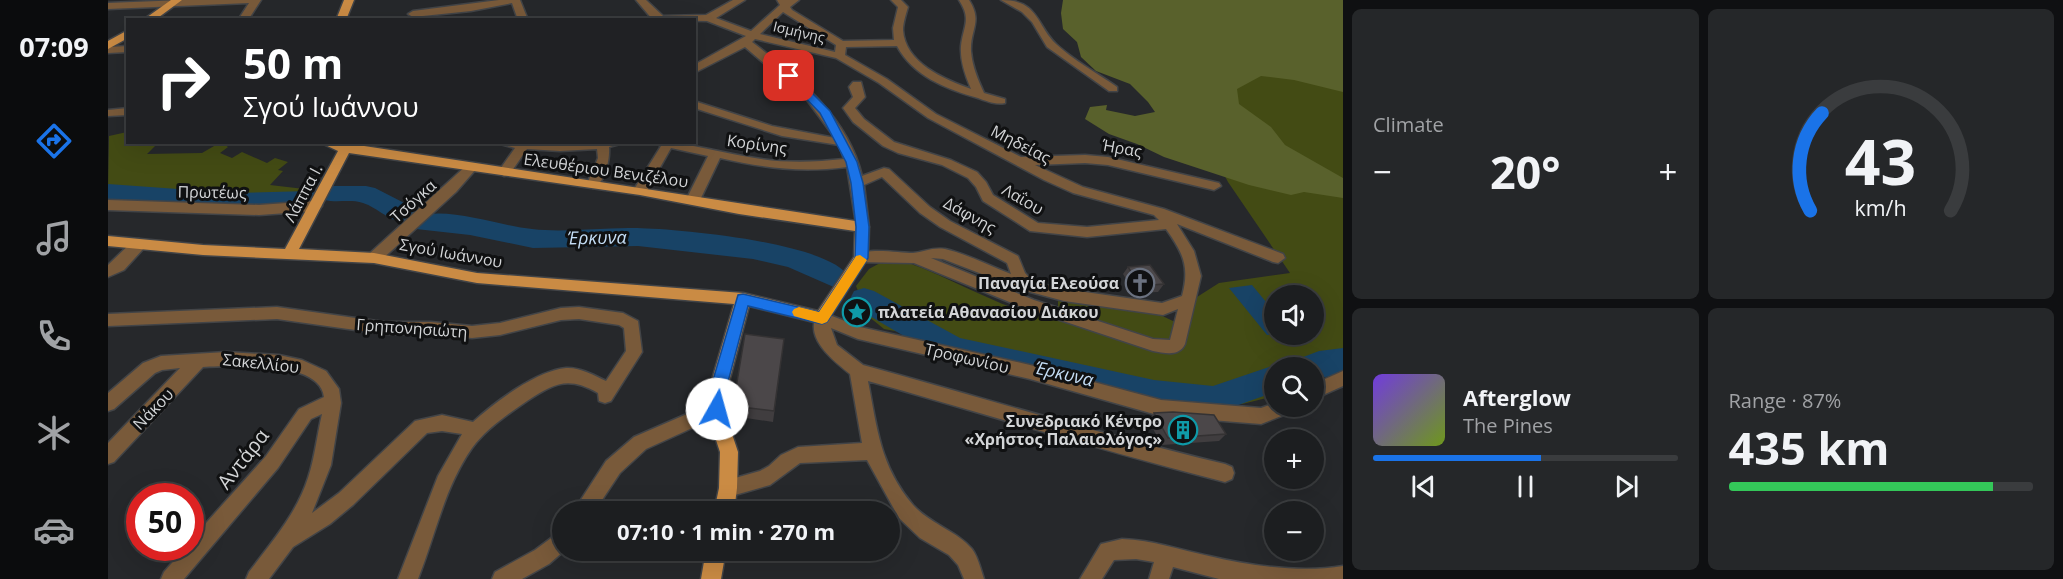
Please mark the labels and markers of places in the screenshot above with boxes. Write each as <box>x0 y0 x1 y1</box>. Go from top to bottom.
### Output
pin <box>763 50 814 101</box>
church icon: Παναγία Ελεούσα <box>1124 267 1156 299</box>
place label: Παναγία Ελεούσα <box>978 272 1119 294</box>
place icon: πλατεία Αθανασίου Διάκου <box>841 296 873 328</box>
place label: πλατεία Αθανασίου Διάκου <box>878 301 1099 323</box>
place label: Συνεδριακό Κέντρο «Χρήστος Παλαιολόγος» <box>965 410 1162 450</box>
building icon: Συνεδριακό Κέντρο «Χρήστος Παλαιολόγος» <box>1167 414 1199 446</box>

